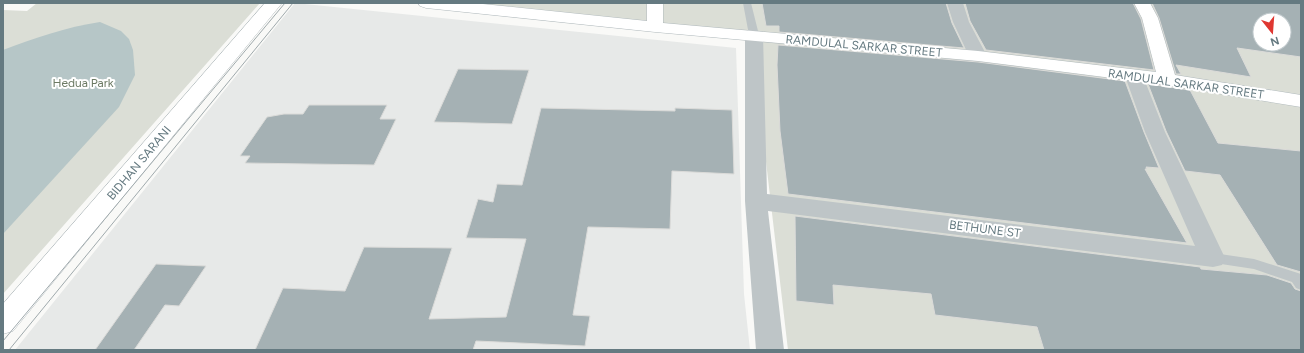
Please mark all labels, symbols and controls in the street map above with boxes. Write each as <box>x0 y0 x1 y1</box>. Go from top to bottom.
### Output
north arrow <box>1252 12 1292 52</box>
street label: RAMDULAL SARKAR STREET <box>785 32 943 60</box>
text: N <box>1269 34 1281 49</box>
street label: RAMDULAL SARKAR STREET <box>1107 66 1265 102</box>
park label: Hedua Park <box>52 76 114 90</box>
street label: BIDHAN SARANI <box>104 123 174 203</box>
street label: BETHUNE ST <box>948 218 1022 240</box>

